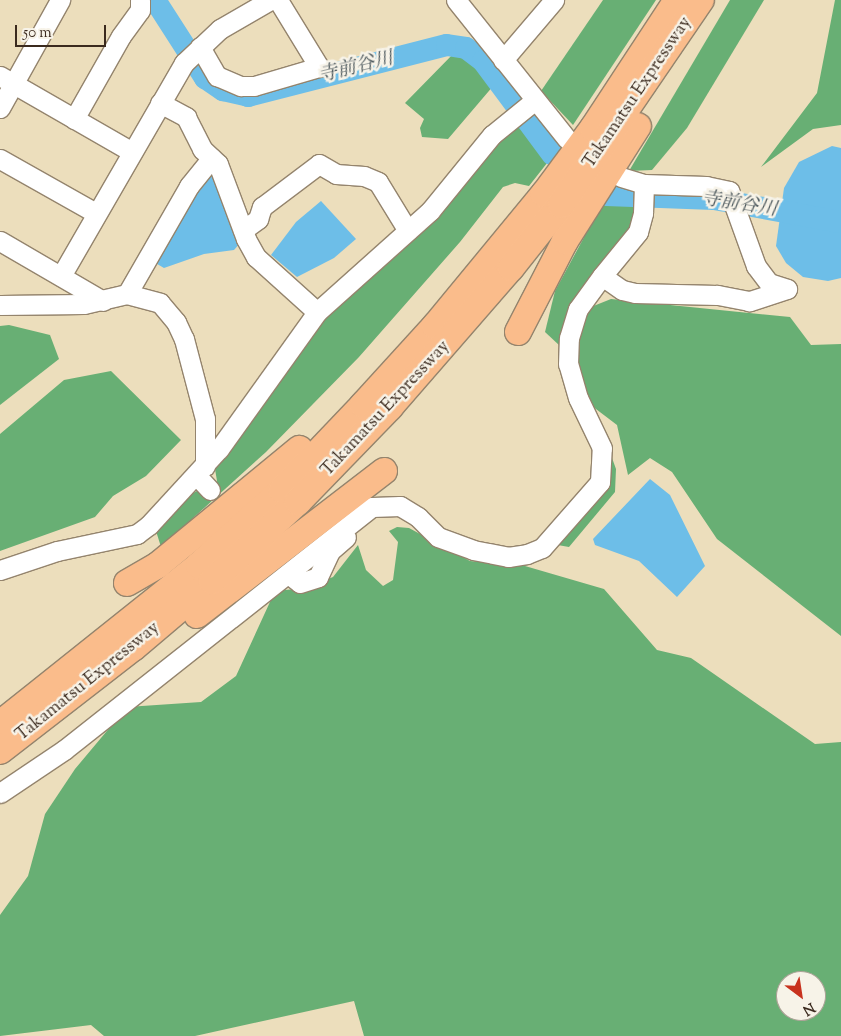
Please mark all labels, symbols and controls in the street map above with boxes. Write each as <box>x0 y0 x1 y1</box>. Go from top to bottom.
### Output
street label: Takamatsu Expressway <box>579 13 697 173</box>
scale bar <box>18 15 109 47</box>
text: 50 m <box>23 23 52 44</box>
water label: 寺前谷川 <box>316 48 396 88</box>
water label: 寺前谷川 <box>700 188 778 222</box>
street label: Takamatsu Expressway <box>317 336 455 482</box>
street label: Takamatsu Expressway <box>12 618 164 746</box>
north arrow <box>776 971 826 1021</box>
text: N <box>798 997 818 1019</box>

